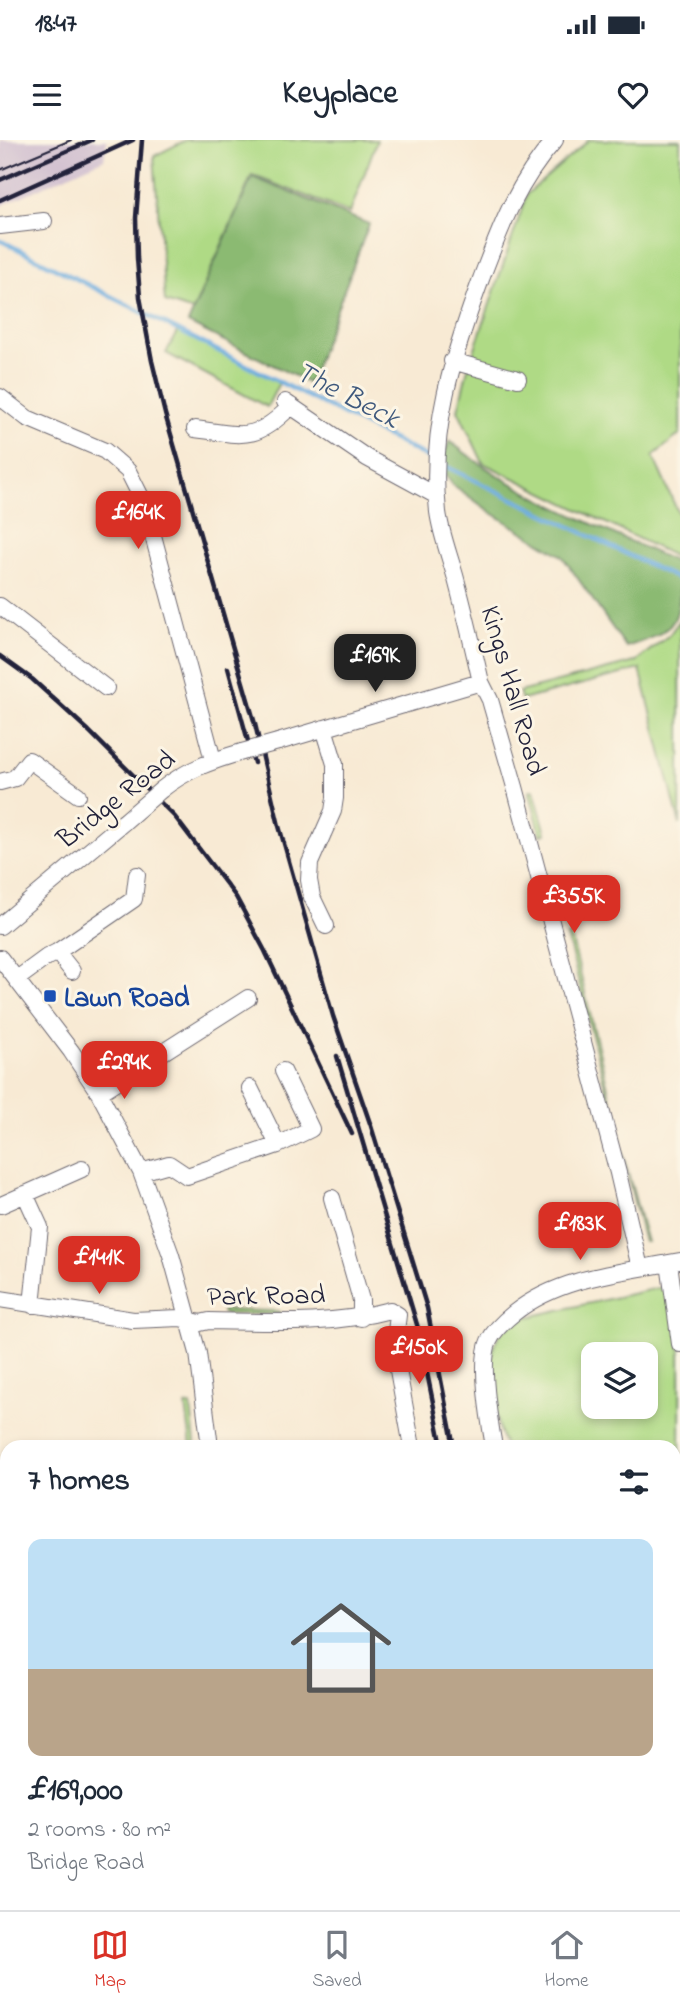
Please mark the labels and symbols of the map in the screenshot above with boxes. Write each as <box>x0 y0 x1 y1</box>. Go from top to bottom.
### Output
water label: The Beck <box>287 352 408 443</box>
pin: £164K <box>89 492 187 551</box>
street label: Kings Hall Road <box>468 601 556 781</box>
pin: £169K <box>326 634 424 694</box>
street label: Bridge Road <box>48 741 186 861</box>
pin: £355K <box>525 876 623 935</box>
place label: Lawn Road <box>64 979 190 1020</box>
marker: Lawn Road <box>42 988 58 1004</box>
pin: £294K <box>75 1042 173 1101</box>
pin: £183K <box>531 1202 629 1262</box>
pin: £141K <box>50 1236 148 1296</box>
street label: Park Road <box>206 1276 326 1319</box>
pin: £150K <box>370 1326 468 1386</box>

